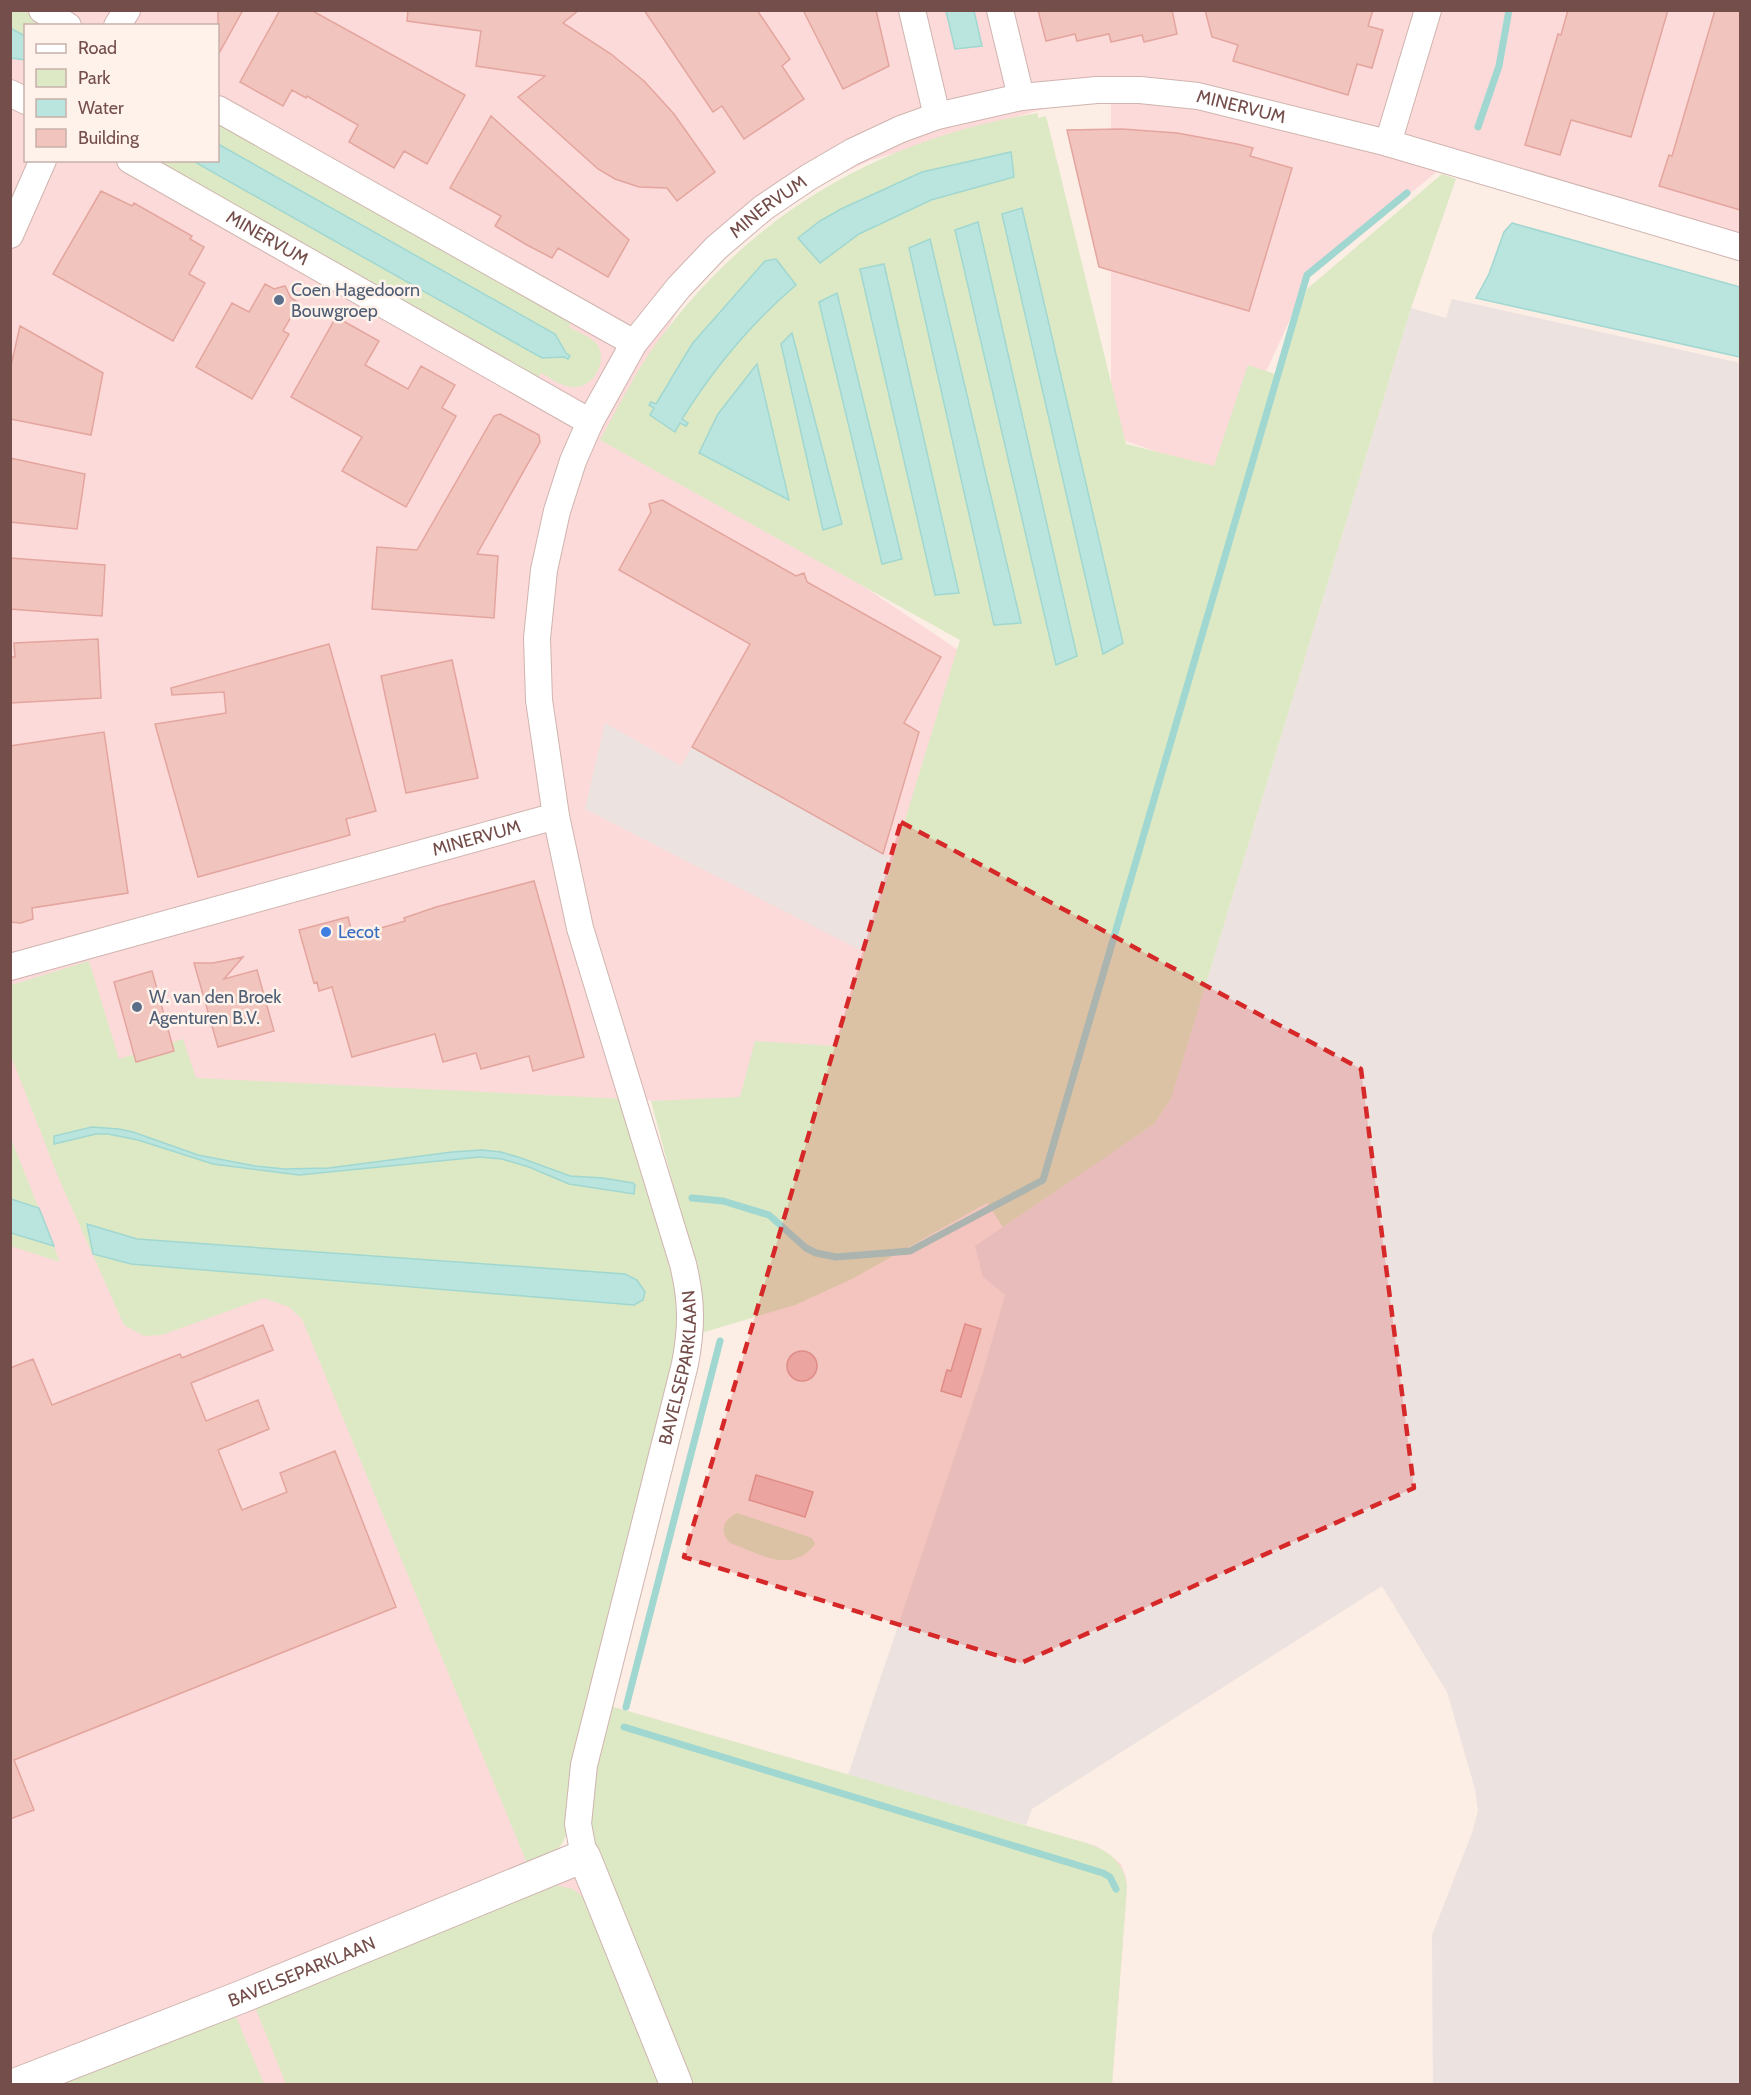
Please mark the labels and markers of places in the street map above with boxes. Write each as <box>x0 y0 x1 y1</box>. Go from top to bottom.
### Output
place label: Coen Hagedoorn Bouwgroep <box>291 279 420 322</box>
marker: Coen Hagedoorn Bouwgroep <box>272 293 286 307</box>
place label: Lecot <box>338 921 380 943</box>
marker: Lecot <box>319 925 333 939</box>
place label: W. van den Broek Agenturen B.V. <box>149 986 282 1029</box>
marker: W. van den Broek Agenturen B.V. <box>130 1000 144 1014</box>

